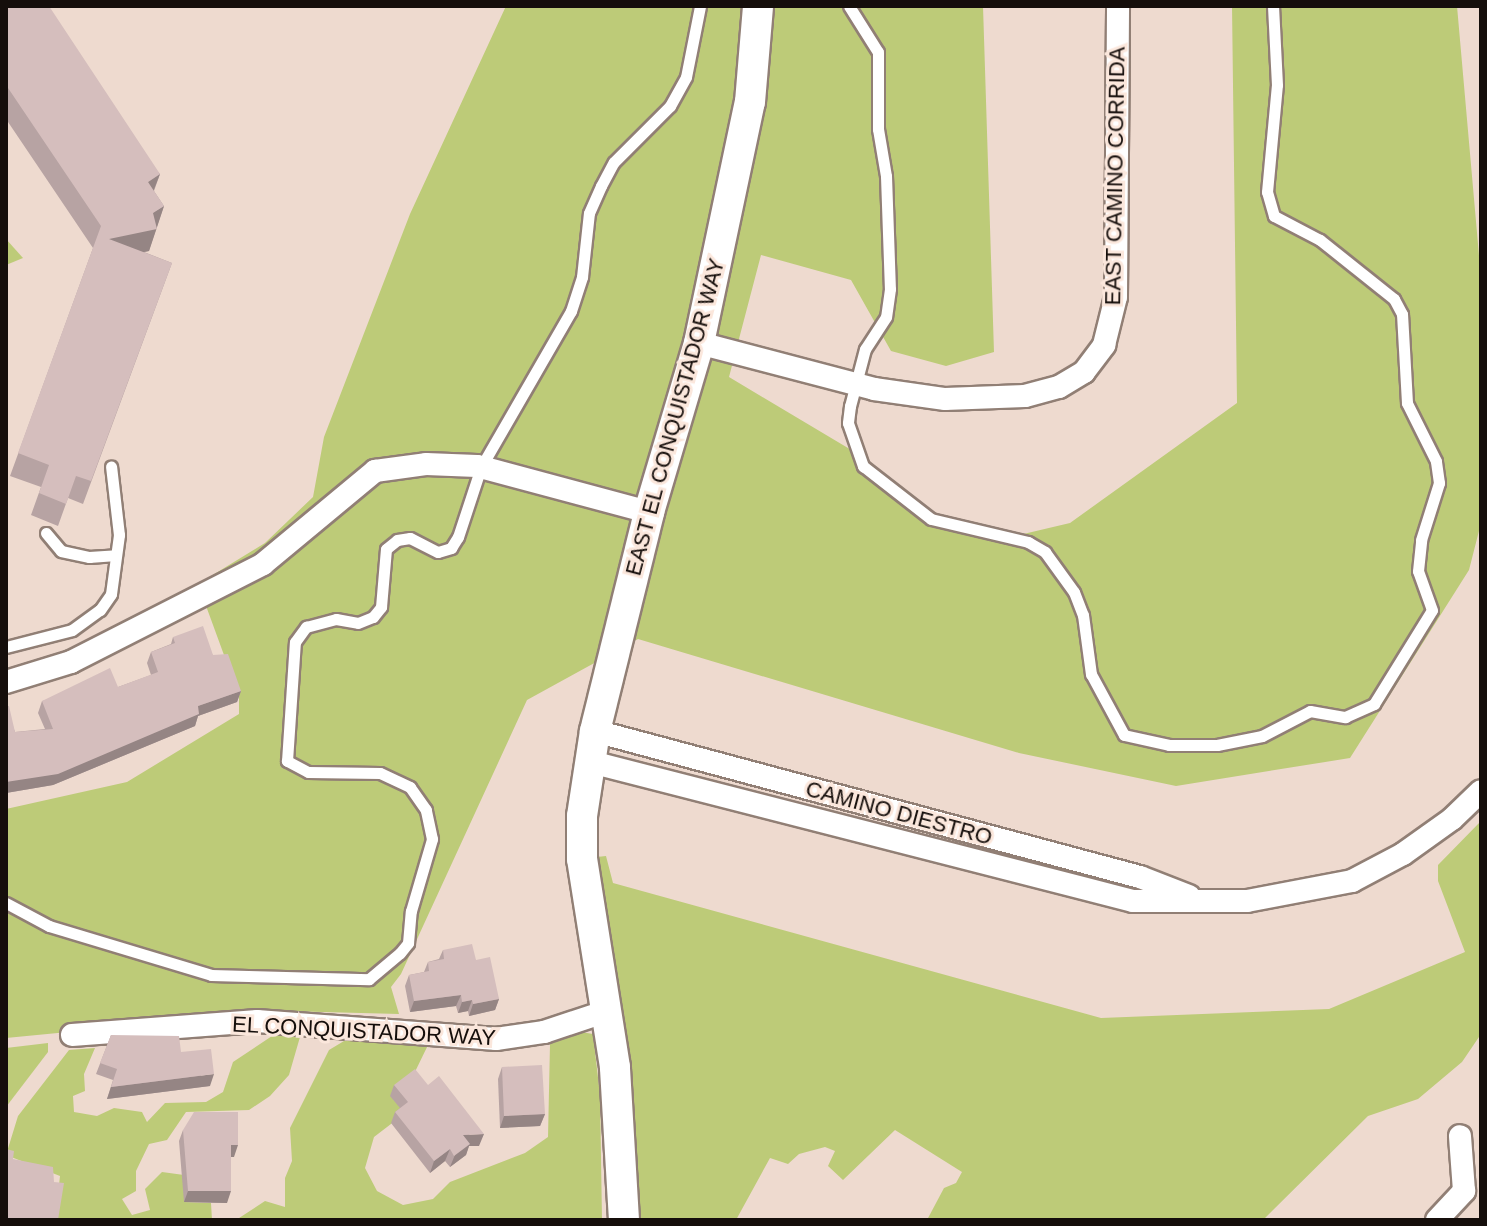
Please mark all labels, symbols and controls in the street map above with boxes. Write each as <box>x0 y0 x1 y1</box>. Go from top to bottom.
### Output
street label: EAST CAMINO CORRIDA <box>1100 46 1130 306</box>
street label: EAST EL CONQUISTADOR WAY <box>620 255 730 579</box>
street label: CAMINO DIESTRO <box>803 775 995 851</box>
street label: EL CONQUISTADOR WAY <box>231 1011 497 1051</box>

